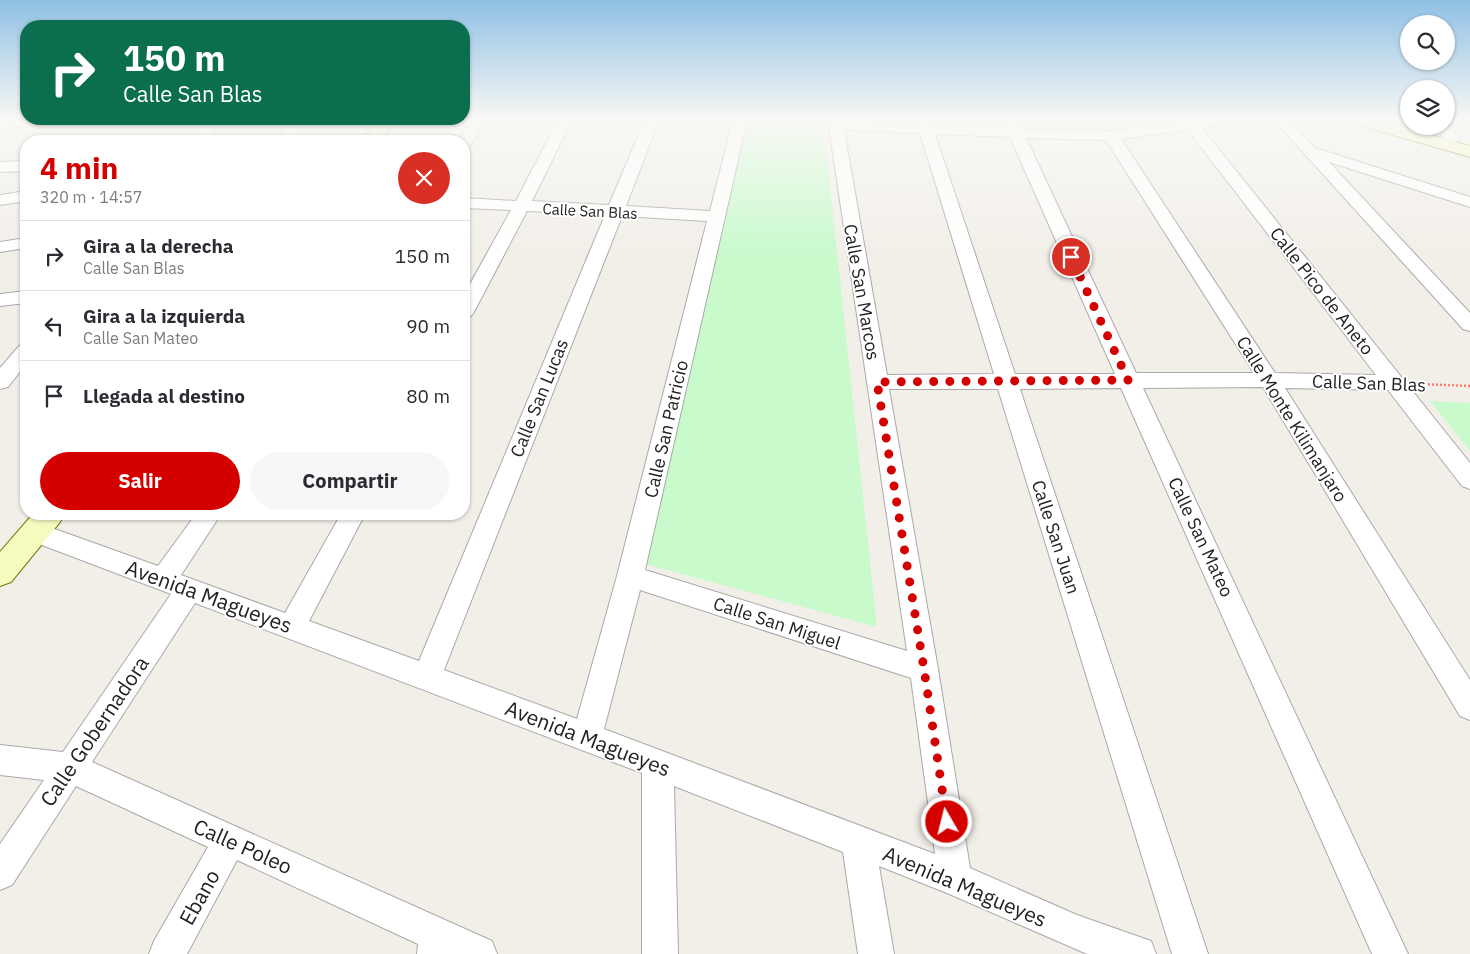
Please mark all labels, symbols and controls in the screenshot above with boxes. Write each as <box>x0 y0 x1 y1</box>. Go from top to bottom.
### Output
map controls <box>1400 15 1455 135</box>
button: search <box>1400 15 1455 70</box>
text: 150 m <box>123 35 226 81</box>
icon: right <box>40 40 105 105</box>
text: Calle San Blas <box>123 79 263 108</box>
button: layers <box>1400 80 1455 135</box>
text: 4 min <box>40 148 118 187</box>
button: close <box>398 152 450 204</box>
text: 320 m · 14:57 <box>40 187 142 207</box>
street label: Calle San Blas <box>542 199 638 223</box>
street label: Calle San Marcos <box>839 222 885 362</box>
street label: Calle Pico de Aneto <box>1265 223 1379 359</box>
text: Gira a la derecha <box>83 234 234 258</box>
pin <box>1050 236 1092 278</box>
icon: right <box>40 242 68 270</box>
icon: arrive <box>1057 243 1085 271</box>
text: 150 m <box>395 244 450 268</box>
text: Calle San Blas <box>83 258 185 278</box>
text: Gira a la izquierda <box>83 304 245 328</box>
icon: left <box>40 312 68 340</box>
text: 90 m <box>406 314 450 338</box>
text: Calle San Mateo <box>83 328 198 348</box>
street label: Calle Monte Kilimanjaro <box>1232 332 1352 506</box>
street label: Calle San Lucas <box>505 335 573 461</box>
street label: Calle San Patricio <box>639 358 693 500</box>
street label: Calle San Blas <box>1312 370 1426 396</box>
icon: arrive <box>40 382 68 410</box>
text: Llegada al destino <box>83 384 245 408</box>
text: 80 m <box>406 384 450 408</box>
button: Salir <box>40 452 240 510</box>
button: Compartir <box>250 452 450 510</box>
street label: Calle San Mateo <box>1163 473 1239 601</box>
street label: Calle San Juan <box>1027 477 1085 597</box>
street label: Avenida Magueyes <box>122 553 296 639</box>
street label: Calle San Miguel <box>710 592 844 654</box>
street label: Calle Gobernadora <box>33 650 155 812</box>
street label: Avenida Magueyes <box>501 694 675 782</box>
position arrow <box>920 795 972 847</box>
street label: Calle Poleo <box>189 812 297 880</box>
street label: Avenida Magueyes <box>879 839 1051 933</box>
street label: Ebano <box>172 864 226 930</box>

